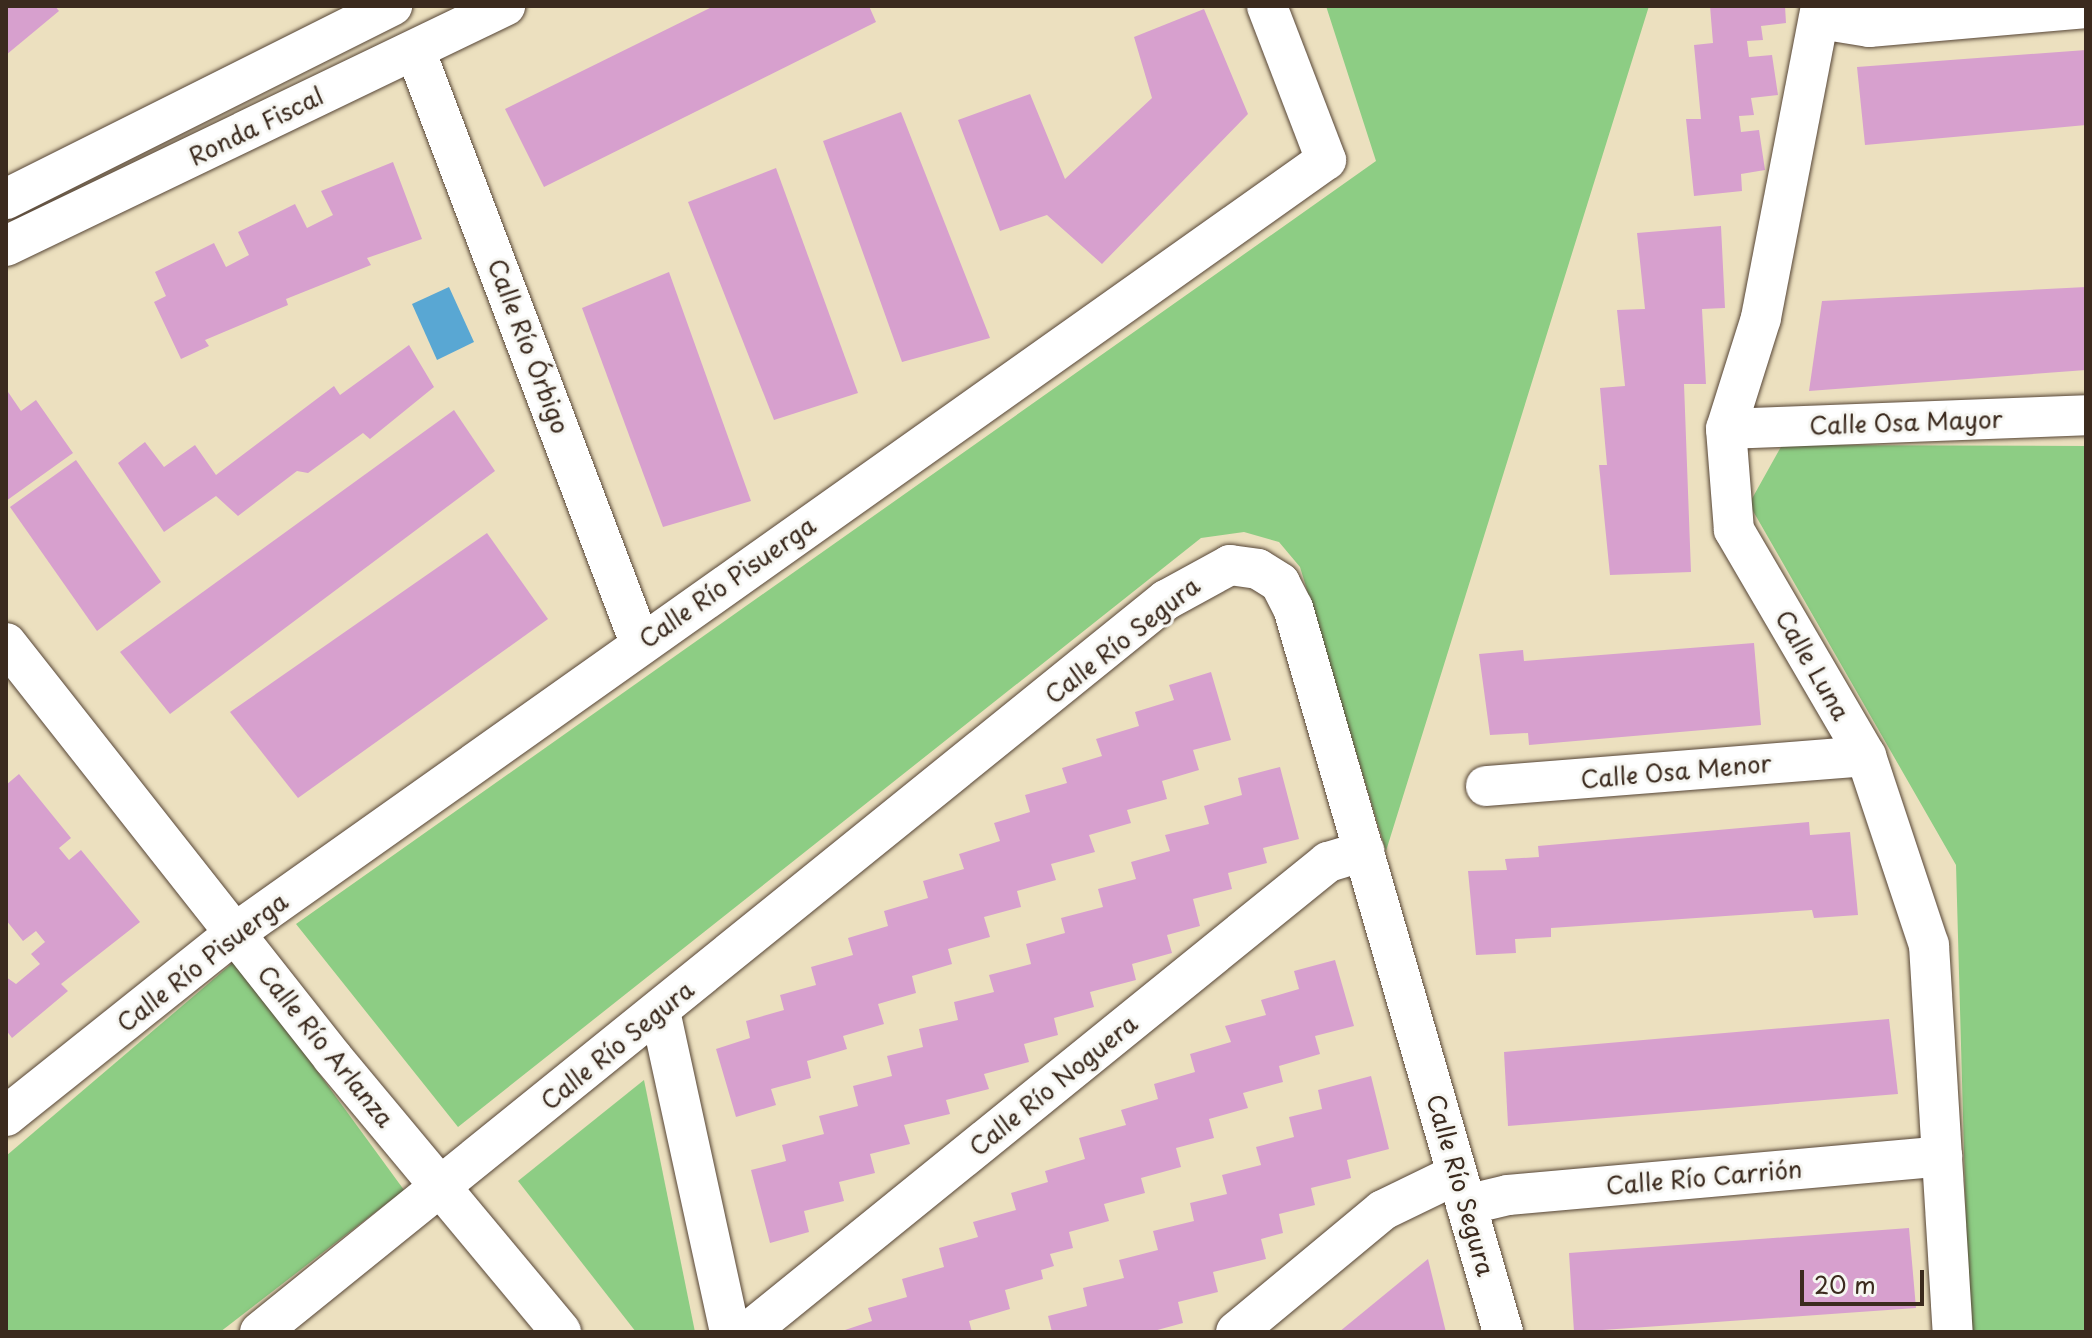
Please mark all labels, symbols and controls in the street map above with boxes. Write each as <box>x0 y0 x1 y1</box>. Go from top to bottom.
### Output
street label: Ronda Fiscal <box>184 81 328 171</box>
street label: Calle Río Órbigo <box>482 253 576 439</box>
street label: Calle Osa Mayor <box>1808 404 2004 440</box>
street label: Calle Río Pisuerga <box>632 509 822 655</box>
street label: Calle Río Segura <box>1038 570 1206 710</box>
street label: Calle Luna <box>1770 604 1856 726</box>
street label: Calle Osa Menor <box>1578 748 1774 794</box>
street label: Calle Río Pisuerga <box>110 885 294 1039</box>
street label: Calle Río Arlanza <box>251 958 401 1134</box>
street label: Calle Río Segura <box>533 973 701 1117</box>
street label: Calle Río Noguera <box>962 1007 1144 1163</box>
street label: Calle Río Segura <box>1421 1089 1501 1281</box>
street label: Calle Río Carrión <box>1603 1154 1805 1200</box>
scale bar <box>1804 1254 1928 1304</box>
text: 20 m <box>1814 1266 1876 1302</box>

